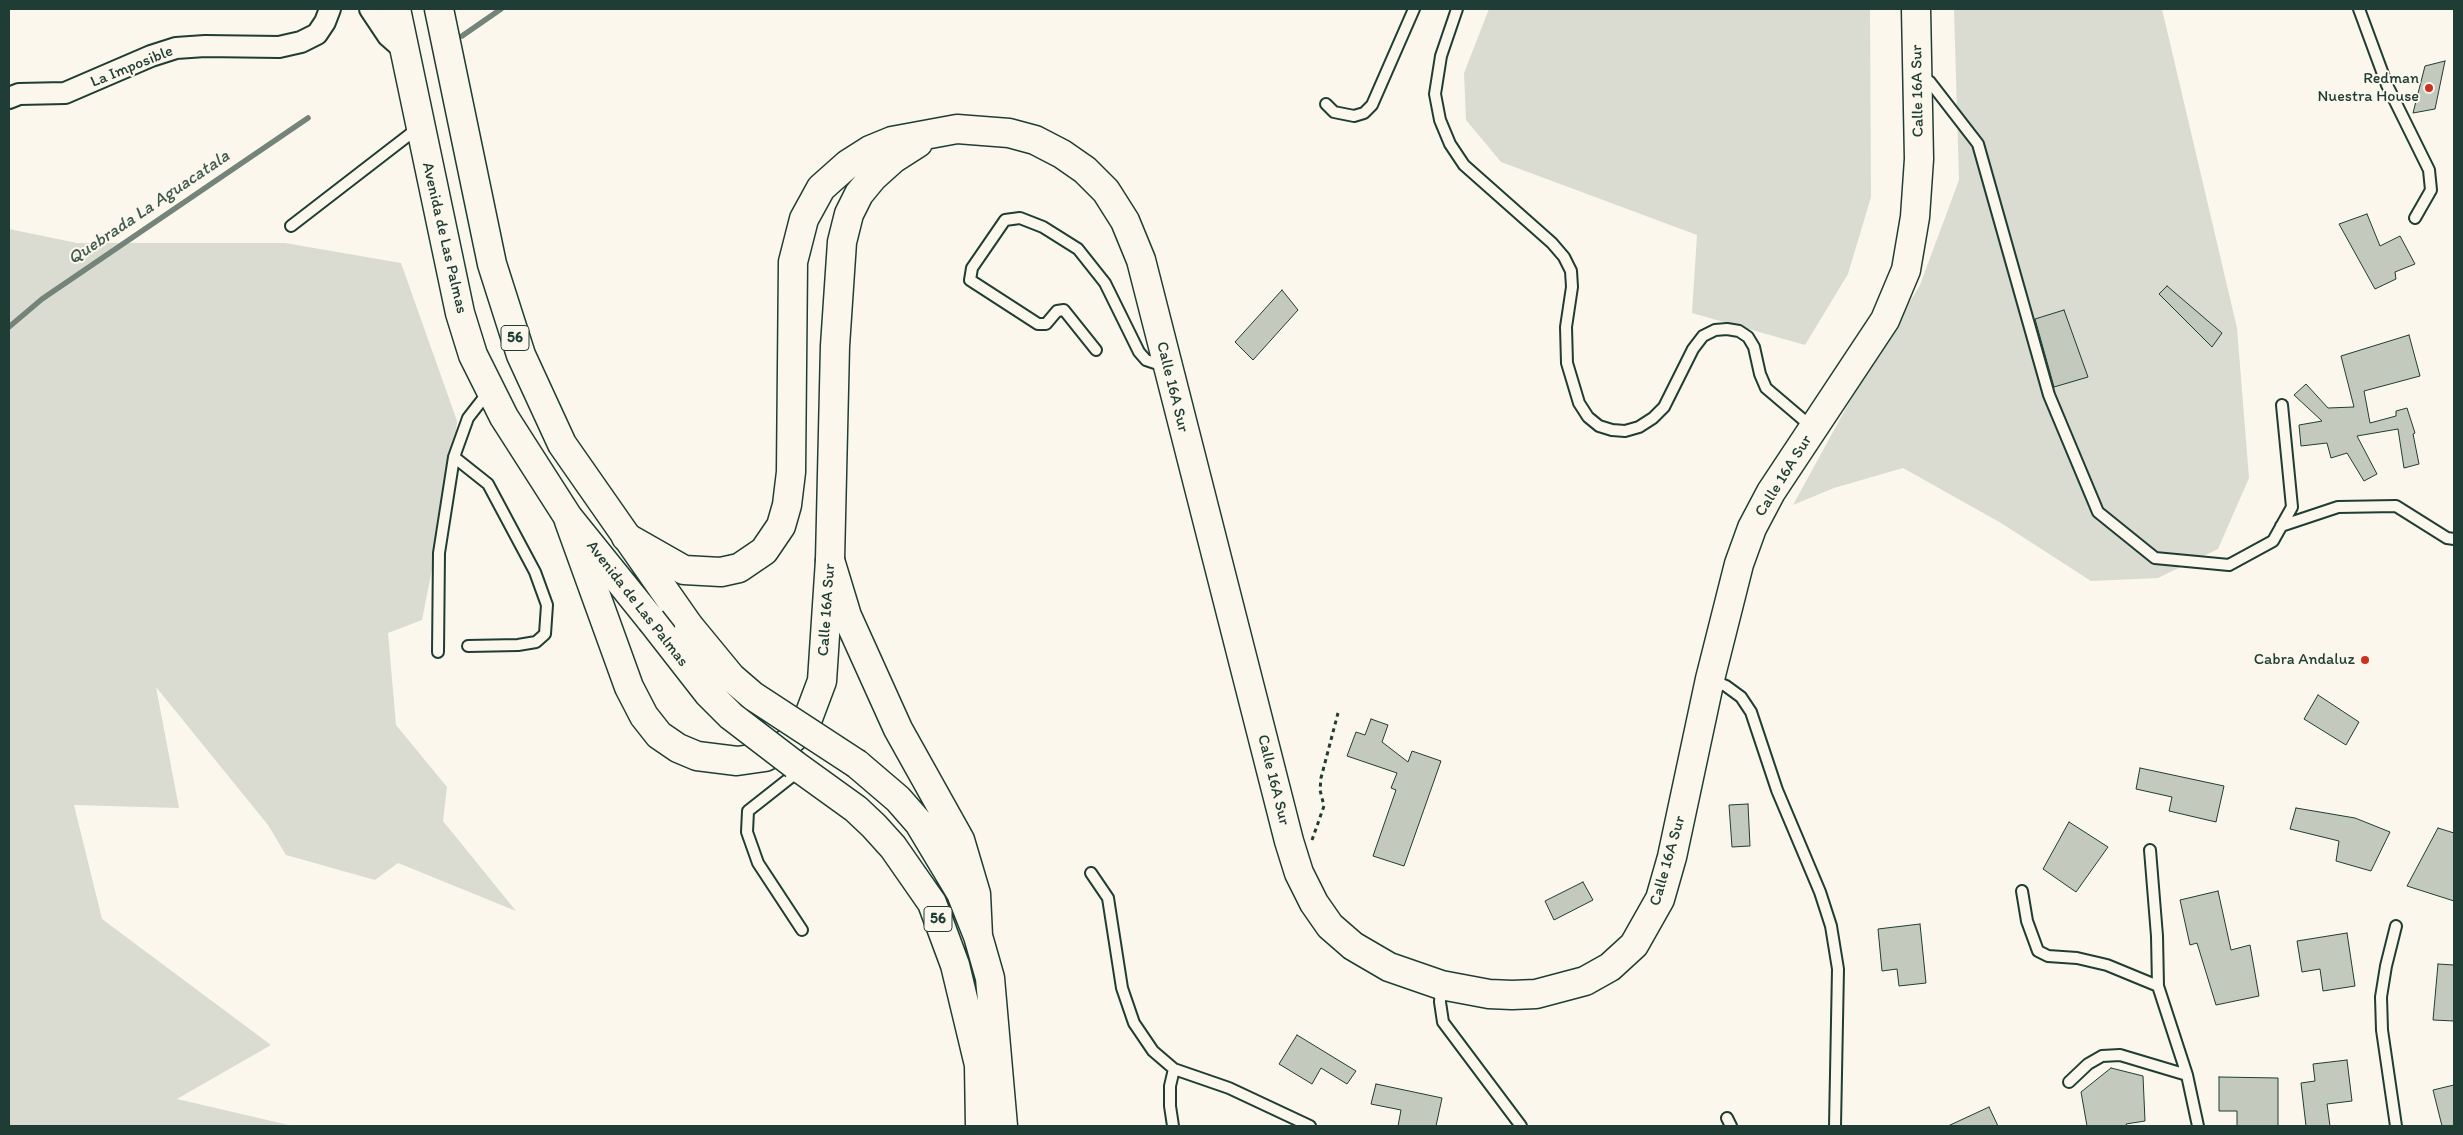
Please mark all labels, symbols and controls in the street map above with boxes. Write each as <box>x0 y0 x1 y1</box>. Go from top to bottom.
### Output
street label: La Imposible <box>88 42 176 92</box>
street label: Calle 16A Sur <box>1908 44 1928 138</box>
place label: Redman Nuestra House <box>2318 69 2419 107</box>
marker: Redman Nuestra House <box>2423 82 2435 94</box>
water label: Quebrada La Aguacatala <box>64 146 234 270</box>
street label: Avenida de Las Palmas <box>417 160 471 316</box>
road number: 56 <box>501 326 529 350</box>
street label: Calle 16A Sur <box>1151 340 1193 434</box>
street label: Calle 16A Sur <box>1751 432 1817 520</box>
street label: Avenida de Las Palmas <box>582 537 692 671</box>
street label: Calle 16A Sur <box>814 563 840 657</box>
place label: Cabra Andaluz <box>2254 650 2355 670</box>
marker: Cabra Andaluz <box>2359 654 2371 666</box>
street label: Calle 16A Sur <box>1252 733 1294 827</box>
street label: Calle 16A Sur <box>1646 814 1690 908</box>
road number: 56 <box>924 906 952 932</box>

